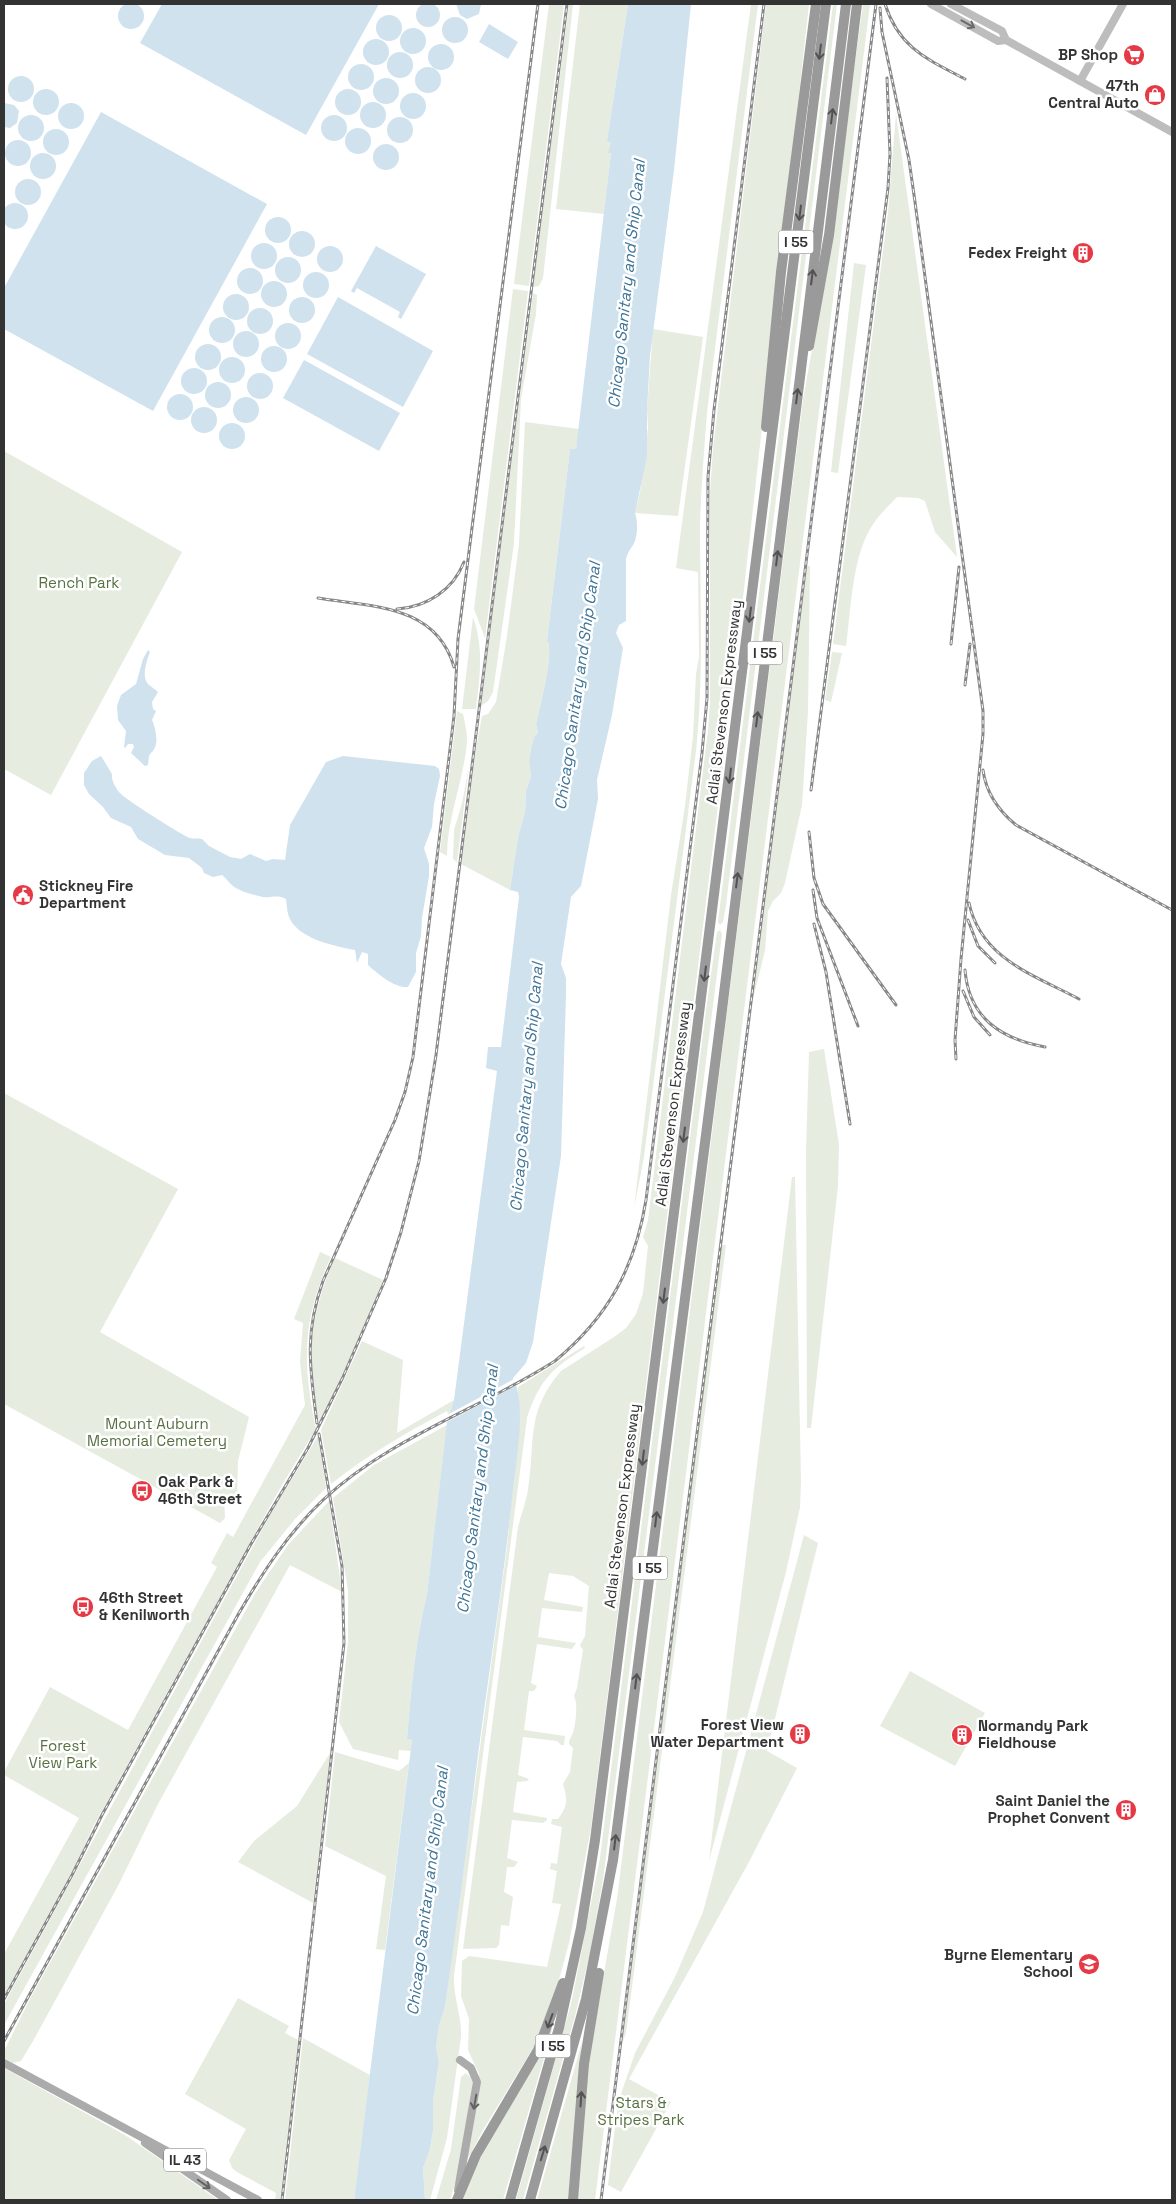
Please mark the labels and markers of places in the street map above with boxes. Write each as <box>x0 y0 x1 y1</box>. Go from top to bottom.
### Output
supermarket icon: BP Shop <box>1122 43 1146 67</box>
place label: BP Shop <box>1058 45 1118 64</box>
place label: 47th Central Auto <box>1048 76 1139 112</box>
shop icon: 47th Central Auto <box>1143 83 1167 107</box>
building icon: Fedex Freight <box>1071 241 1095 265</box>
place label: Fedex Freight <box>968 243 1067 262</box>
place label: Stickney Fire Department <box>39 876 134 912</box>
public building icon: Stickney Fire Department <box>11 883 35 907</box>
place label: Oak Park & 46th Street <box>158 1472 242 1508</box>
bus stop icon: Oak Park & 46th Street <box>130 1479 154 1503</box>
place label: 46th Street & Kenilworth <box>99 1588 190 1624</box>
bus stop icon: 46th Street & Kenilworth <box>71 1595 95 1619</box>
place label: Forest View Water Department <box>651 1715 784 1751</box>
place label: Normandy Park Fieldhouse <box>978 1716 1089 1752</box>
building icon: Forest View Water Department <box>788 1722 812 1746</box>
building icon: Normandy Park Fieldhouse <box>950 1723 974 1747</box>
place label: Saint Daniel the Prophet Convent <box>988 1791 1110 1827</box>
building icon: Saint Daniel the Prophet Convent <box>1114 1798 1138 1822</box>
place label: Byrne Elementary School <box>944 1945 1073 1981</box>
school or university icon: Byrne Elementary School <box>1077 1952 1101 1976</box>

